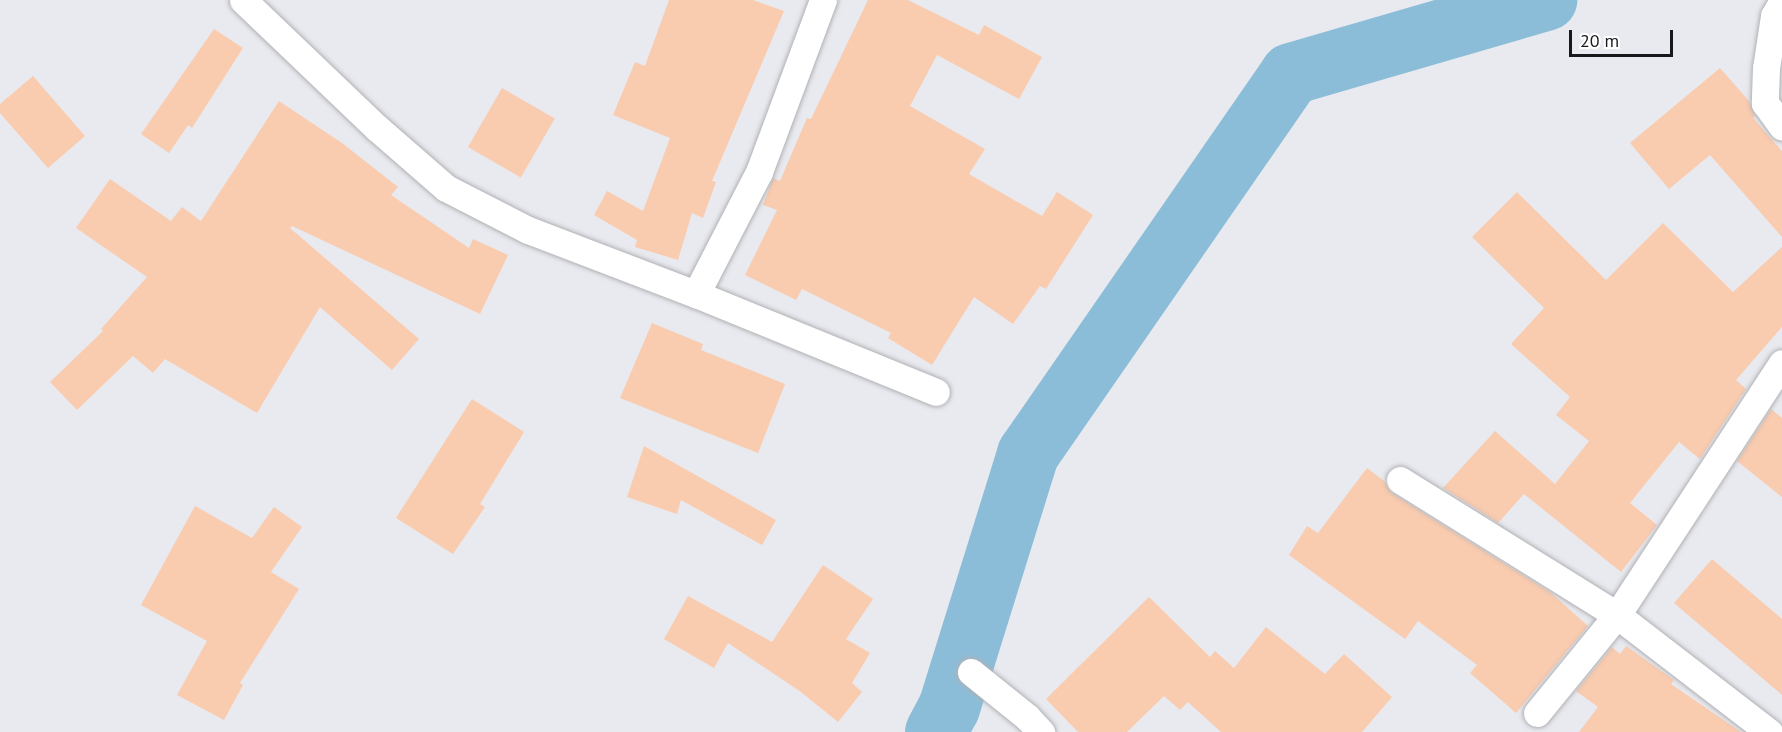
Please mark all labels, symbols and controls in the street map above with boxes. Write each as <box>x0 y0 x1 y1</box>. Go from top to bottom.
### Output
scale bar <box>1572 18 1676 56</box>
text: 20 m <box>1580 29 1619 52</box>

